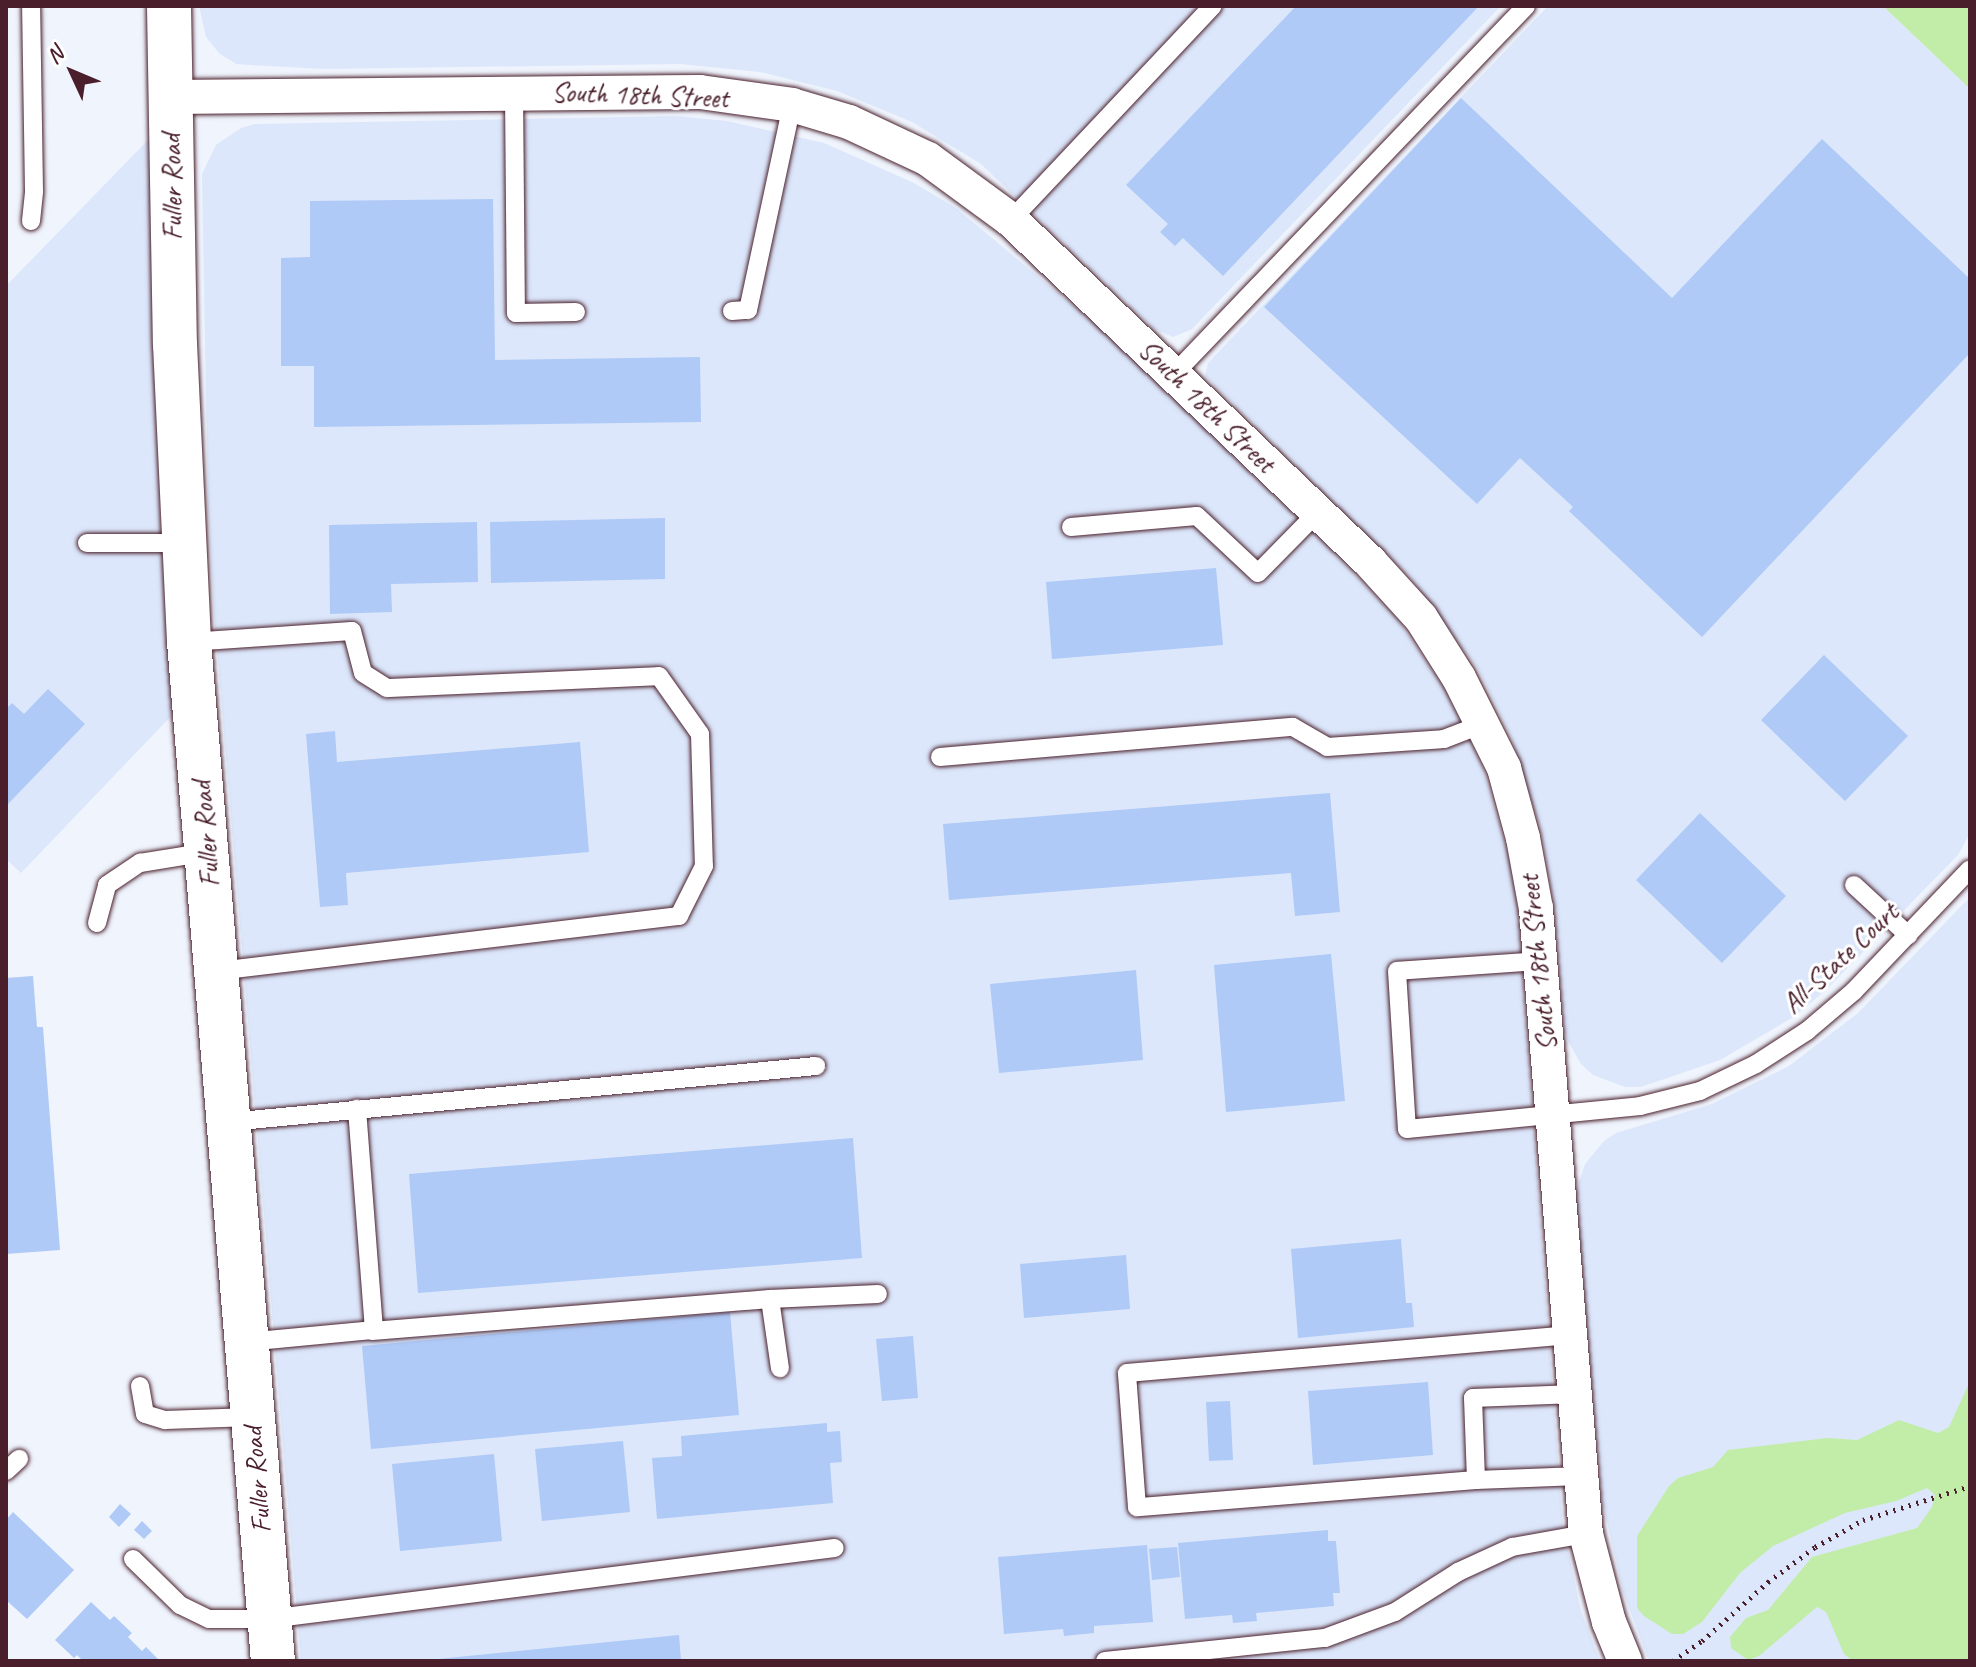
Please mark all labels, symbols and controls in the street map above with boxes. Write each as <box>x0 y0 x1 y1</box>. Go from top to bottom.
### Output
north arrow <box>32 32 112 112</box>
text: N <box>40 41 70 70</box>
street label: South 18th Street <box>551 75 729 115</box>
street label: Fuller Road <box>154 134 190 240</box>
street label: South 18th Street <box>1132 332 1282 480</box>
street label: Fuller Road <box>185 780 227 888</box>
street label: South 18th Street <box>1512 873 1564 1053</box>
street label: All-State Court <box>1775 896 1905 1020</box>
street label: Fuller Road <box>236 1426 278 1534</box>

